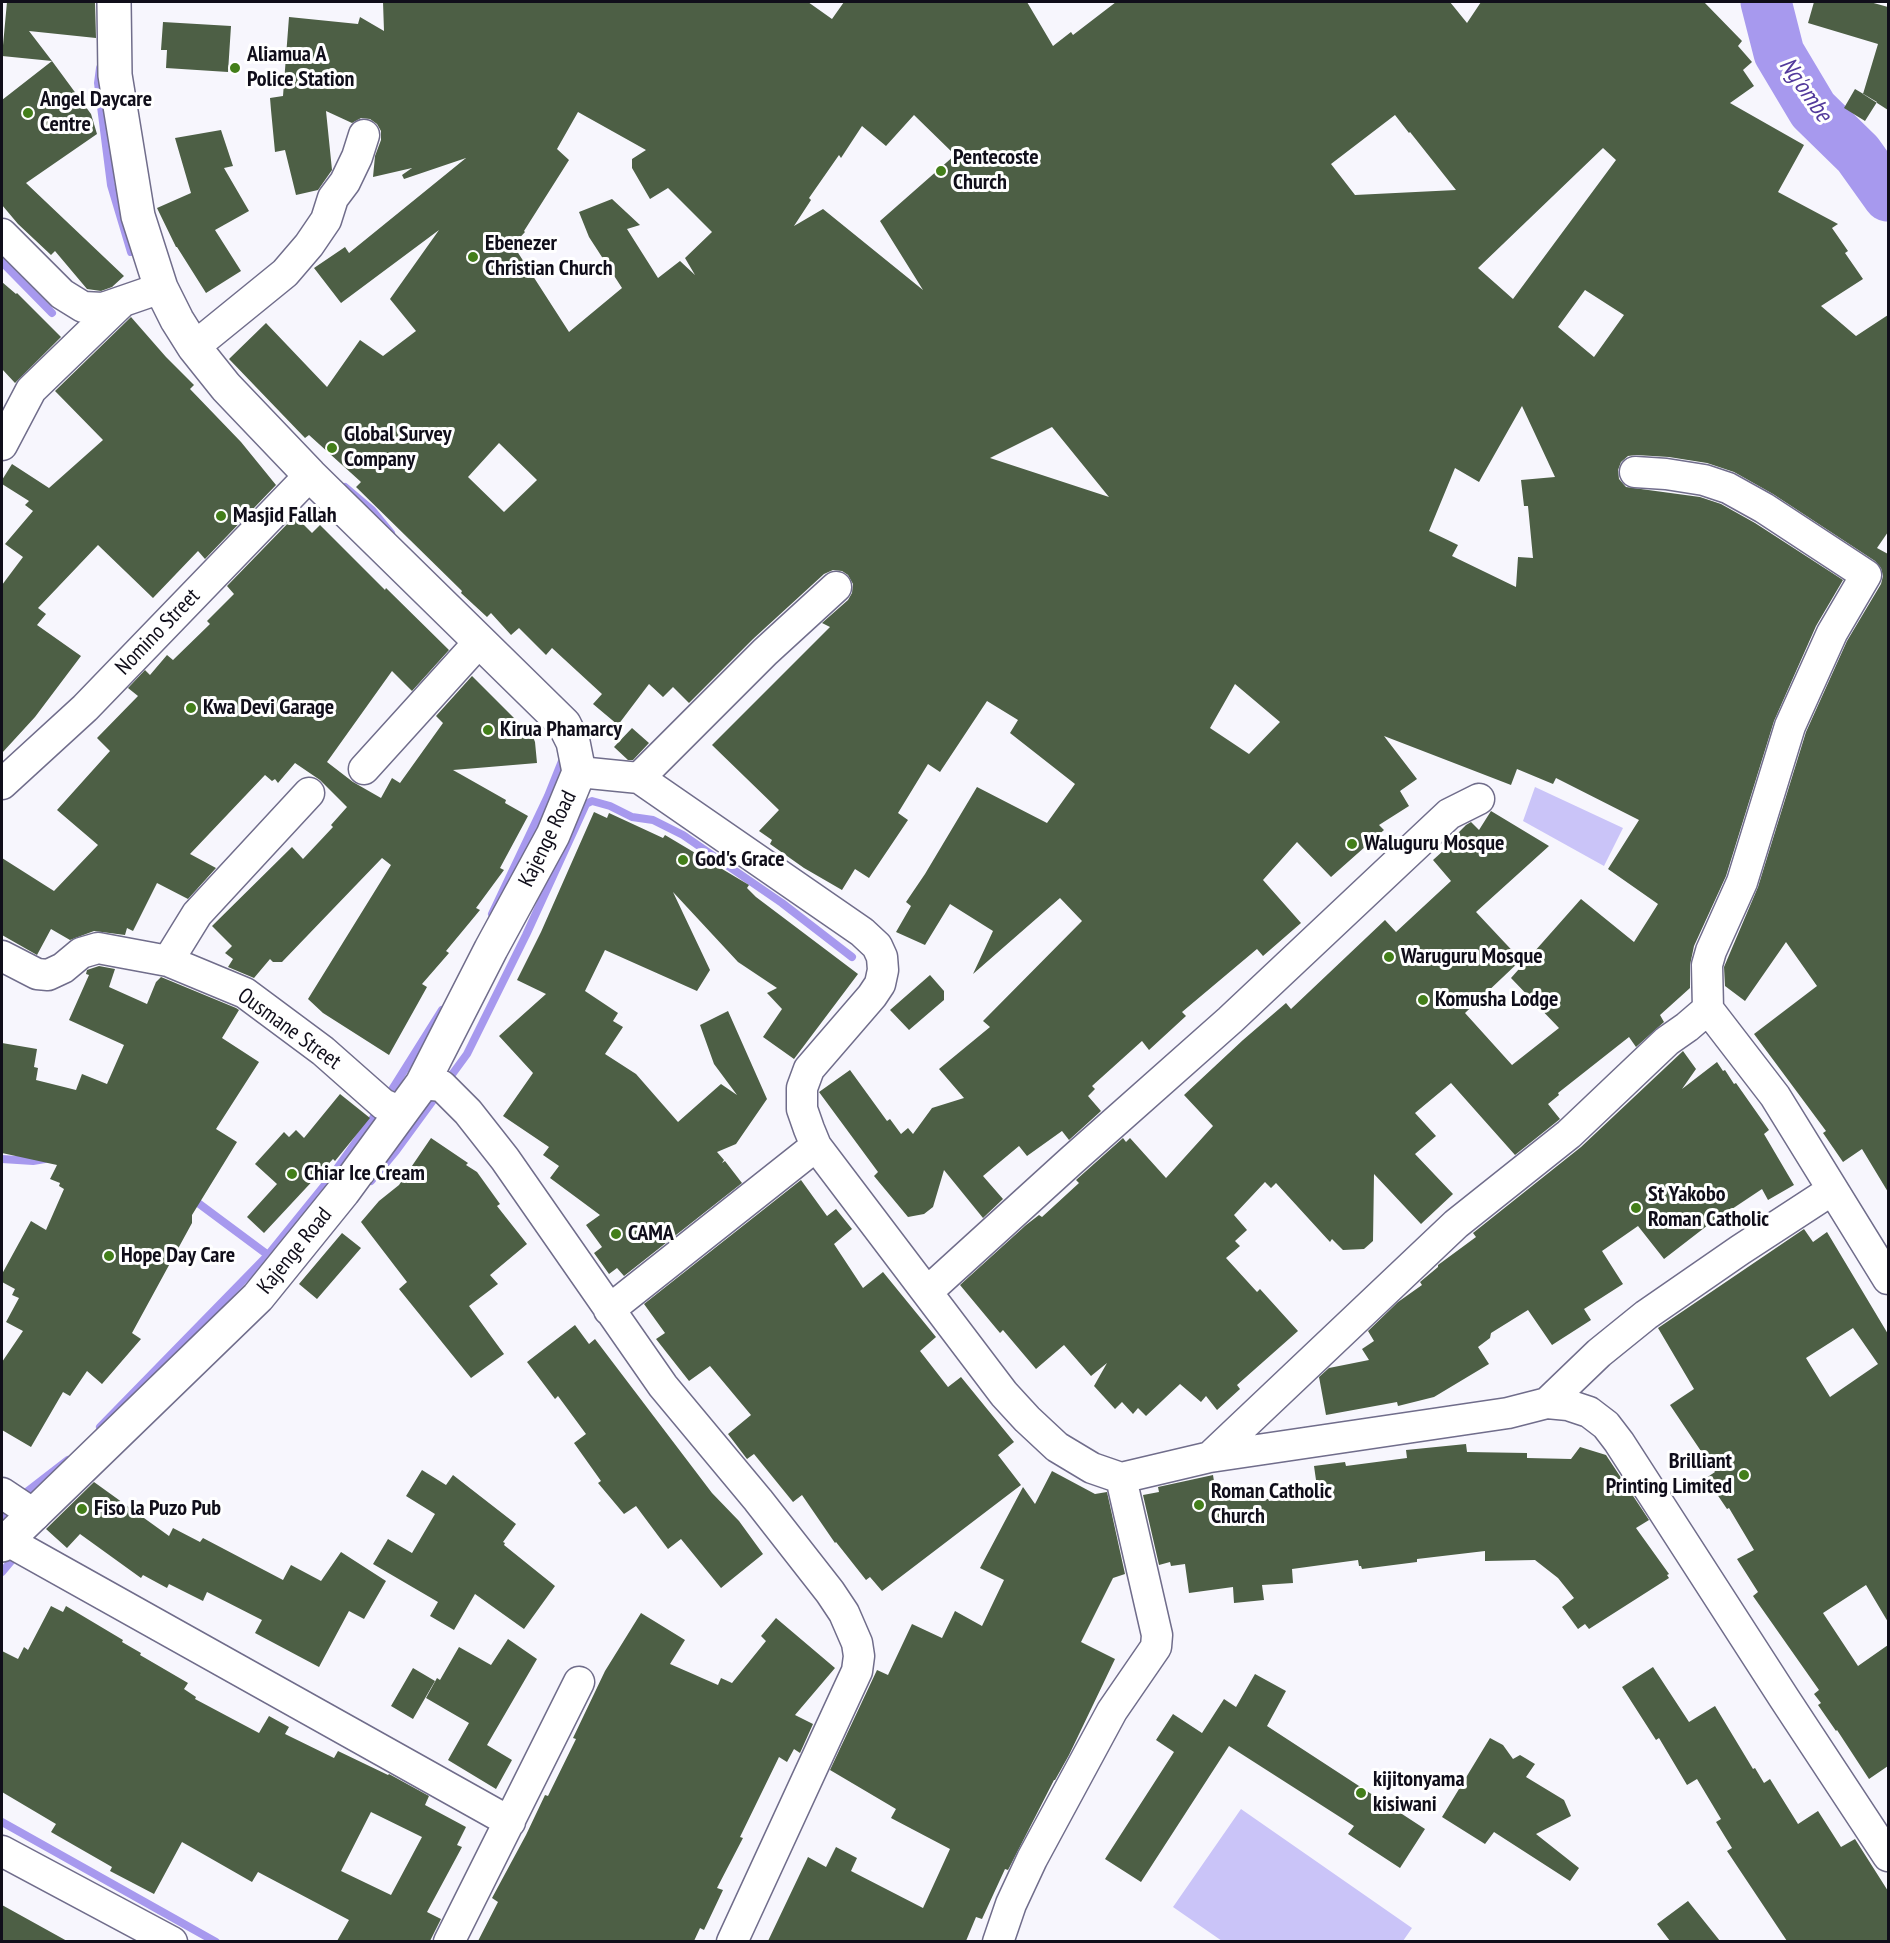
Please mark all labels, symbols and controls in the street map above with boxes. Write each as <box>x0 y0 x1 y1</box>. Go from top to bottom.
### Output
place label: Aliamua A Police Station <box>247 42 354 94</box>
water label: Ng'ombe <box>1773 52 1837 128</box>
marker: Aliamua A Police Station <box>228 61 242 75</box>
place label: Angel Daycare Centre <box>40 87 152 138</box>
marker: Angel Daycare Centre <box>21 106 35 120</box>
place label: Pentecoste Church <box>953 145 1039 196</box>
marker: Pentecoste Church <box>934 164 948 178</box>
place label: Ebenezer Christian Church <box>485 231 613 282</box>
marker: Ebenezer Christian Church <box>466 250 480 264</box>
place label: Global Survey Company <box>344 422 451 474</box>
marker: Global Survey Company <box>325 441 339 455</box>
place label: Masjid Fallah <box>233 503 337 529</box>
marker: Masjid Fallah <box>214 509 228 523</box>
street label: Nomino Street <box>110 583 206 681</box>
place label: Kwa Devi Garage <box>203 695 334 721</box>
marker: Kwa Devi Garage <box>184 701 198 715</box>
place label: Kirua Phamarcy <box>500 717 622 743</box>
marker: Kirua Phamarcy <box>481 723 495 737</box>
street label: Kajenge Road <box>513 787 583 891</box>
place label: Waluguru Mosque <box>1364 831 1505 857</box>
marker: Waluguru Mosque <box>1345 837 1359 851</box>
place label: God's Grace <box>695 847 785 873</box>
marker: God's Grace <box>676 853 690 867</box>
place label: Waruguru Mosque <box>1401 944 1543 970</box>
marker: Waruguru Mosque <box>1382 950 1396 964</box>
street label: Ousmane Street <box>232 983 346 1075</box>
place label: Komusha Lodge <box>1435 987 1558 1013</box>
marker: Komusha Lodge <box>1416 993 1430 1007</box>
place label: Chiar Ice Cream <box>304 1161 425 1187</box>
marker: Chiar Ice Cream <box>285 1167 299 1181</box>
place label: St Yakobo Roman Catholic <box>1648 1182 1769 1234</box>
marker: St Yakobo Roman Catholic <box>1629 1201 1643 1215</box>
street label: Kajenge Road <box>252 1202 338 1300</box>
place label: CAMA <box>628 1221 674 1247</box>
marker: CAMA <box>609 1227 623 1241</box>
place label: Hope Day Care <box>121 1243 235 1269</box>
marker: Hope Day Care <box>102 1249 116 1263</box>
place label: Brilliant Printing Limited <box>1606 1449 1732 1500</box>
marker: Brilliant Printing Limited <box>1737 1468 1751 1482</box>
place label: Roman Catholic Church <box>1211 1479 1332 1530</box>
place label: Fiso la Puzo Pub <box>94 1496 221 1522</box>
marker: Roman Catholic Church <box>1192 1498 1206 1512</box>
marker: Fiso la Puzo Pub <box>75 1502 89 1516</box>
place label: kijitonyama kisiwani <box>1373 1767 1465 1819</box>
marker: kijitonyama kisiwani <box>1354 1786 1368 1800</box>

